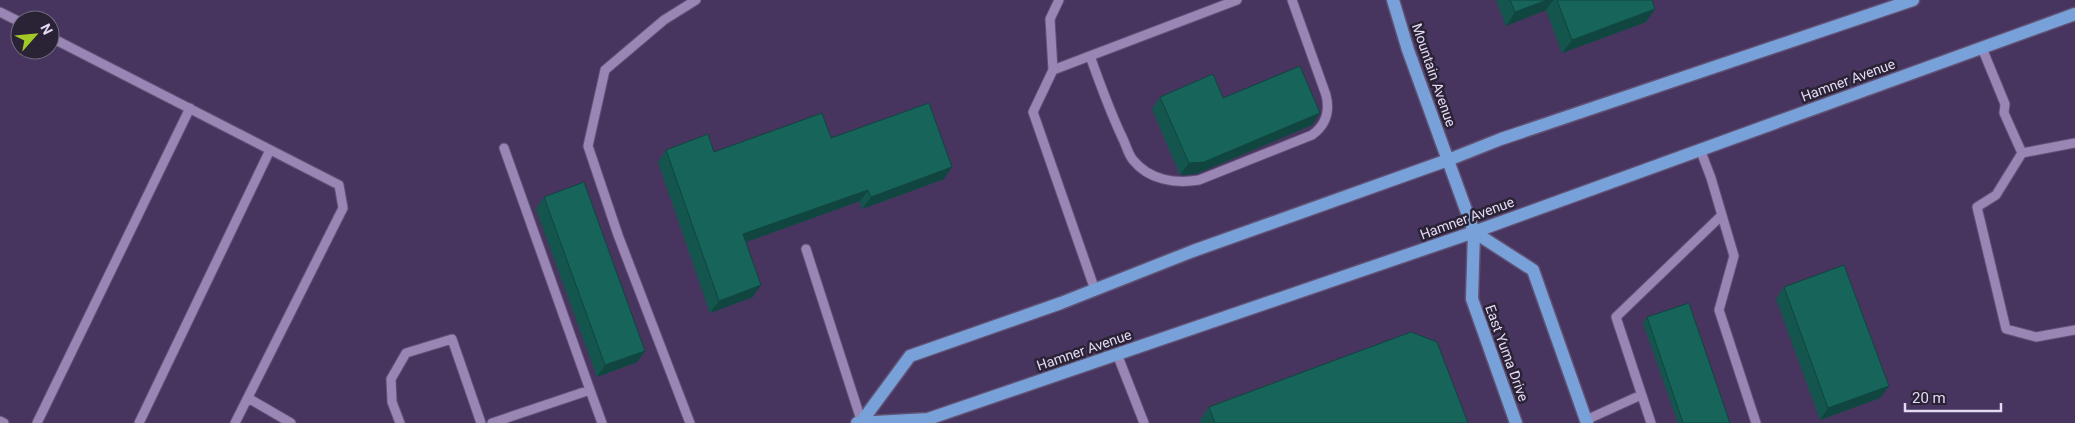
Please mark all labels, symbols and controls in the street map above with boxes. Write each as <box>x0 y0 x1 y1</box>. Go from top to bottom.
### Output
north arrow <box>10 10 60 60</box>
text: N <box>37 21 56 37</box>
street label: Mountain Avenue <box>1409 21 1459 129</box>
street label: Hamner Avenue <box>1799 56 1897 104</box>
street label: Hamner Avenue <box>1418 194 1516 242</box>
street label: East Yuma Drive <box>1482 303 1532 403</box>
street label: Hamner Avenue <box>1035 326 1133 374</box>
scale bar <box>1905 380 2001 412</box>
text: 20 m <box>1912 389 1946 407</box>

